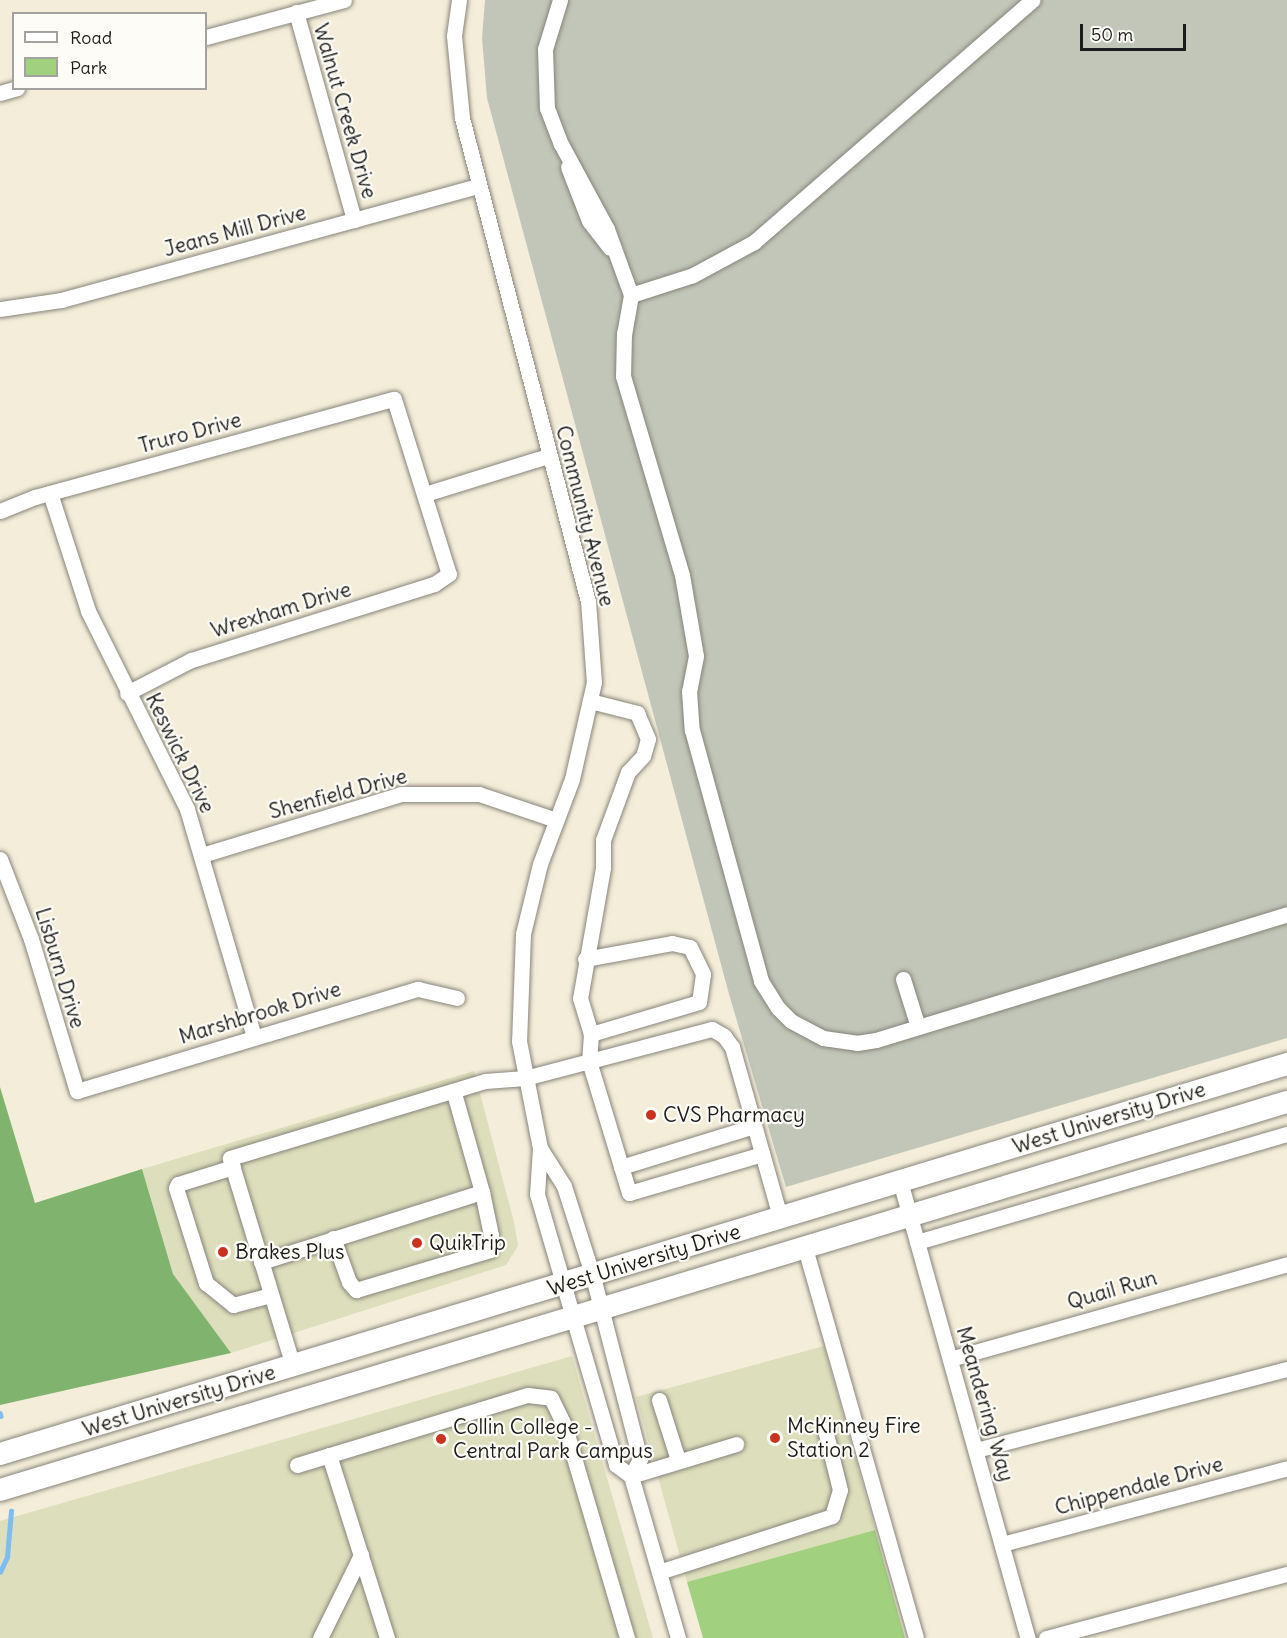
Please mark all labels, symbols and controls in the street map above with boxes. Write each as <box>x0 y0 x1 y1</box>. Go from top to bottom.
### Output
legend <box>12 12 207 90</box>
scale bar <box>1083 12 1190 50</box>
street label: Walnut Creek Drive <box>308 20 382 202</box>
text: 50 m <box>1091 23 1133 46</box>
text: Road <box>70 26 112 49</box>
text: Park <box>70 56 107 79</box>
street label: Jeans Mill Drive <box>161 200 309 262</box>
street label: Truro Drive <box>136 407 244 459</box>
street label: Community Avenue <box>550 423 620 609</box>
street label: Wrexham Drive <box>208 577 354 643</box>
street label: Keswick Drive <box>140 689 220 817</box>
street label: Shenfield Drive <box>266 763 410 825</box>
street label: Lisburn Drive <box>30 905 90 1031</box>
street label: Marshbrook Drive <box>176 976 344 1050</box>
street label: West University Drive <box>1010 1077 1208 1159</box>
place label: CVS Pharmacy <box>663 1102 805 1128</box>
marker: CVS Pharmacy <box>644 1108 658 1122</box>
street label: West University Drive <box>545 1219 743 1301</box>
place label: QuikTrip <box>429 1230 506 1256</box>
marker: QuikTrip <box>410 1236 424 1250</box>
place label: Brakes Plus <box>235 1239 345 1265</box>
marker: Brakes Plus <box>216 1245 230 1259</box>
street label: Quail Run <box>1064 1265 1160 1315</box>
street label: Meandering Way <box>951 1323 1019 1485</box>
street label: West University Drive <box>80 1360 278 1442</box>
place label: McKinney Fire Station 2 <box>787 1413 921 1463</box>
place label: Collin College - Central Park Campus <box>453 1414 653 1464</box>
marker: McKinney Fire Station 2 <box>768 1431 782 1445</box>
marker: Collin College - Central Park Campus <box>434 1432 448 1446</box>
street label: Chippendale Drive <box>1052 1451 1226 1521</box>

